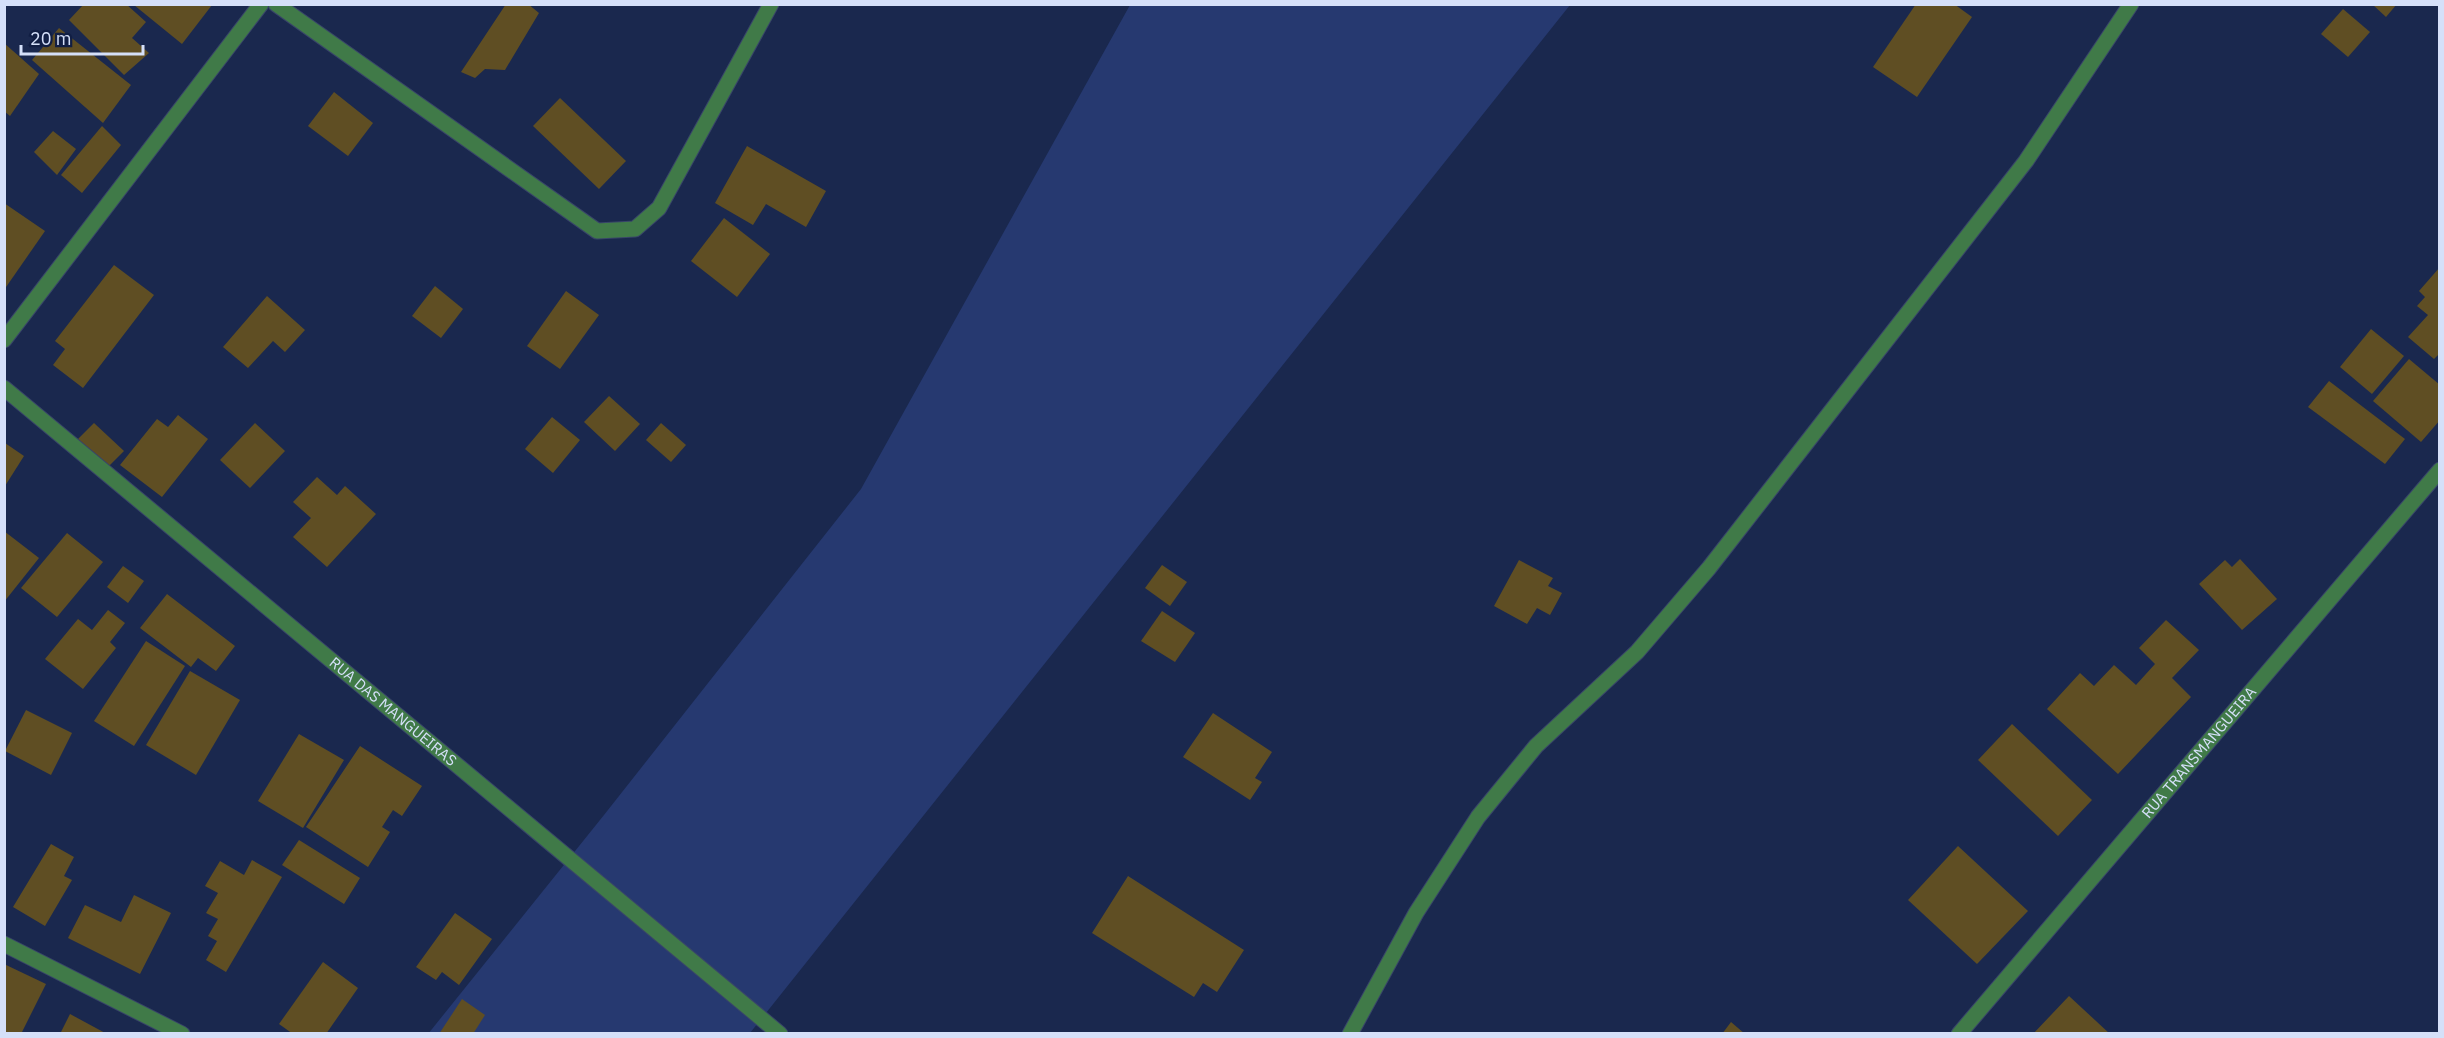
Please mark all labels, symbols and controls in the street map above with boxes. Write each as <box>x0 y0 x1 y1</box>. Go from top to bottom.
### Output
scale bar <box>21 18 142 56</box>
text: 20 m <box>30 27 72 50</box>
street label: RUA DAS MANGUEIRAS <box>326 653 461 770</box>
street label: RUA TRANSMANGUEIRA <box>2137 682 2260 822</box>

